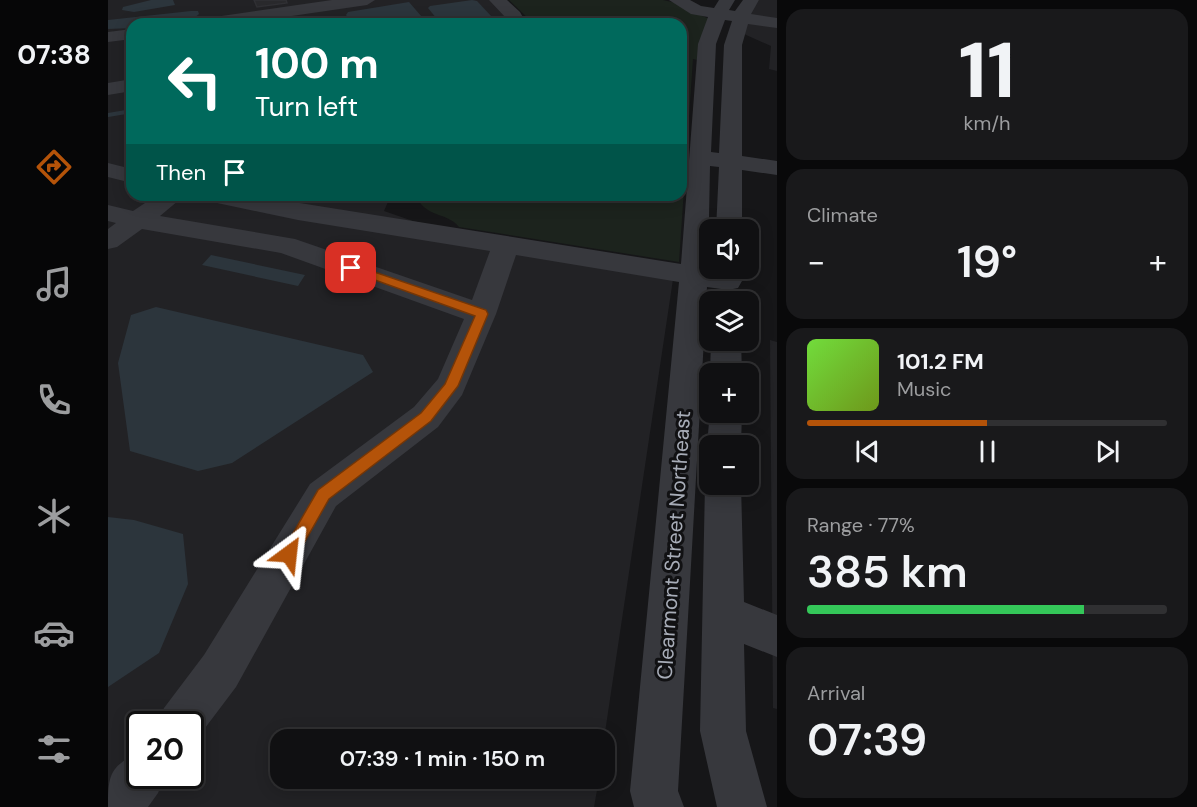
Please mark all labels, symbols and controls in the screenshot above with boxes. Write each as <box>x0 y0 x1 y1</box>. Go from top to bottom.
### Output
text: 11 <box>959 20 1015 121</box>
text: 100 m <box>255 36 379 91</box>
text: 07:38 <box>17 37 91 72</box>
icon: left <box>156 42 234 120</box>
text: Turn left <box>255 89 358 124</box>
text: km/h <box>963 110 1011 136</box>
icon: directions <box>33 146 75 188</box>
icon: arrive <box>218 156 251 189</box>
text: Then <box>156 158 206 187</box>
text: Climate <box>807 202 878 228</box>
map controls <box>699 219 759 495</box>
button: sound <box>699 219 759 279</box>
text: 19° <box>957 232 1017 291</box>
text: − <box>807 240 825 283</box>
text: + <box>1149 240 1167 283</box>
pin <box>325 242 376 293</box>
icon: arrive <box>334 251 367 284</box>
icon: music <box>33 263 75 305</box>
button: layers <box>699 291 759 351</box>
text: 101.2 FM <box>897 347 984 376</box>
button: + <box>699 363 759 423</box>
text: Music <box>897 376 952 402</box>
icon: phone <box>33 379 75 421</box>
street label: Clearmont Street Northeast <box>651 410 697 680</box>
button: − <box>699 435 759 495</box>
icon: previous <box>851 435 884 468</box>
icon: pause <box>971 435 1004 468</box>
icon: next <box>1091 435 1124 468</box>
icon: climate <box>33 495 75 537</box>
text: Range · 77% <box>807 512 915 538</box>
position arrow <box>257 522 321 586</box>
text: 385 km <box>807 542 968 601</box>
icon: car <box>33 612 75 654</box>
text: Arrival <box>807 680 865 706</box>
text: 07:39 <box>807 710 927 769</box>
speed limit sign: 20 <box>126 711 204 789</box>
icon: filters <box>33 728 75 770</box>
text: 07:39 · 1 min · 150 m <box>340 744 545 773</box>

